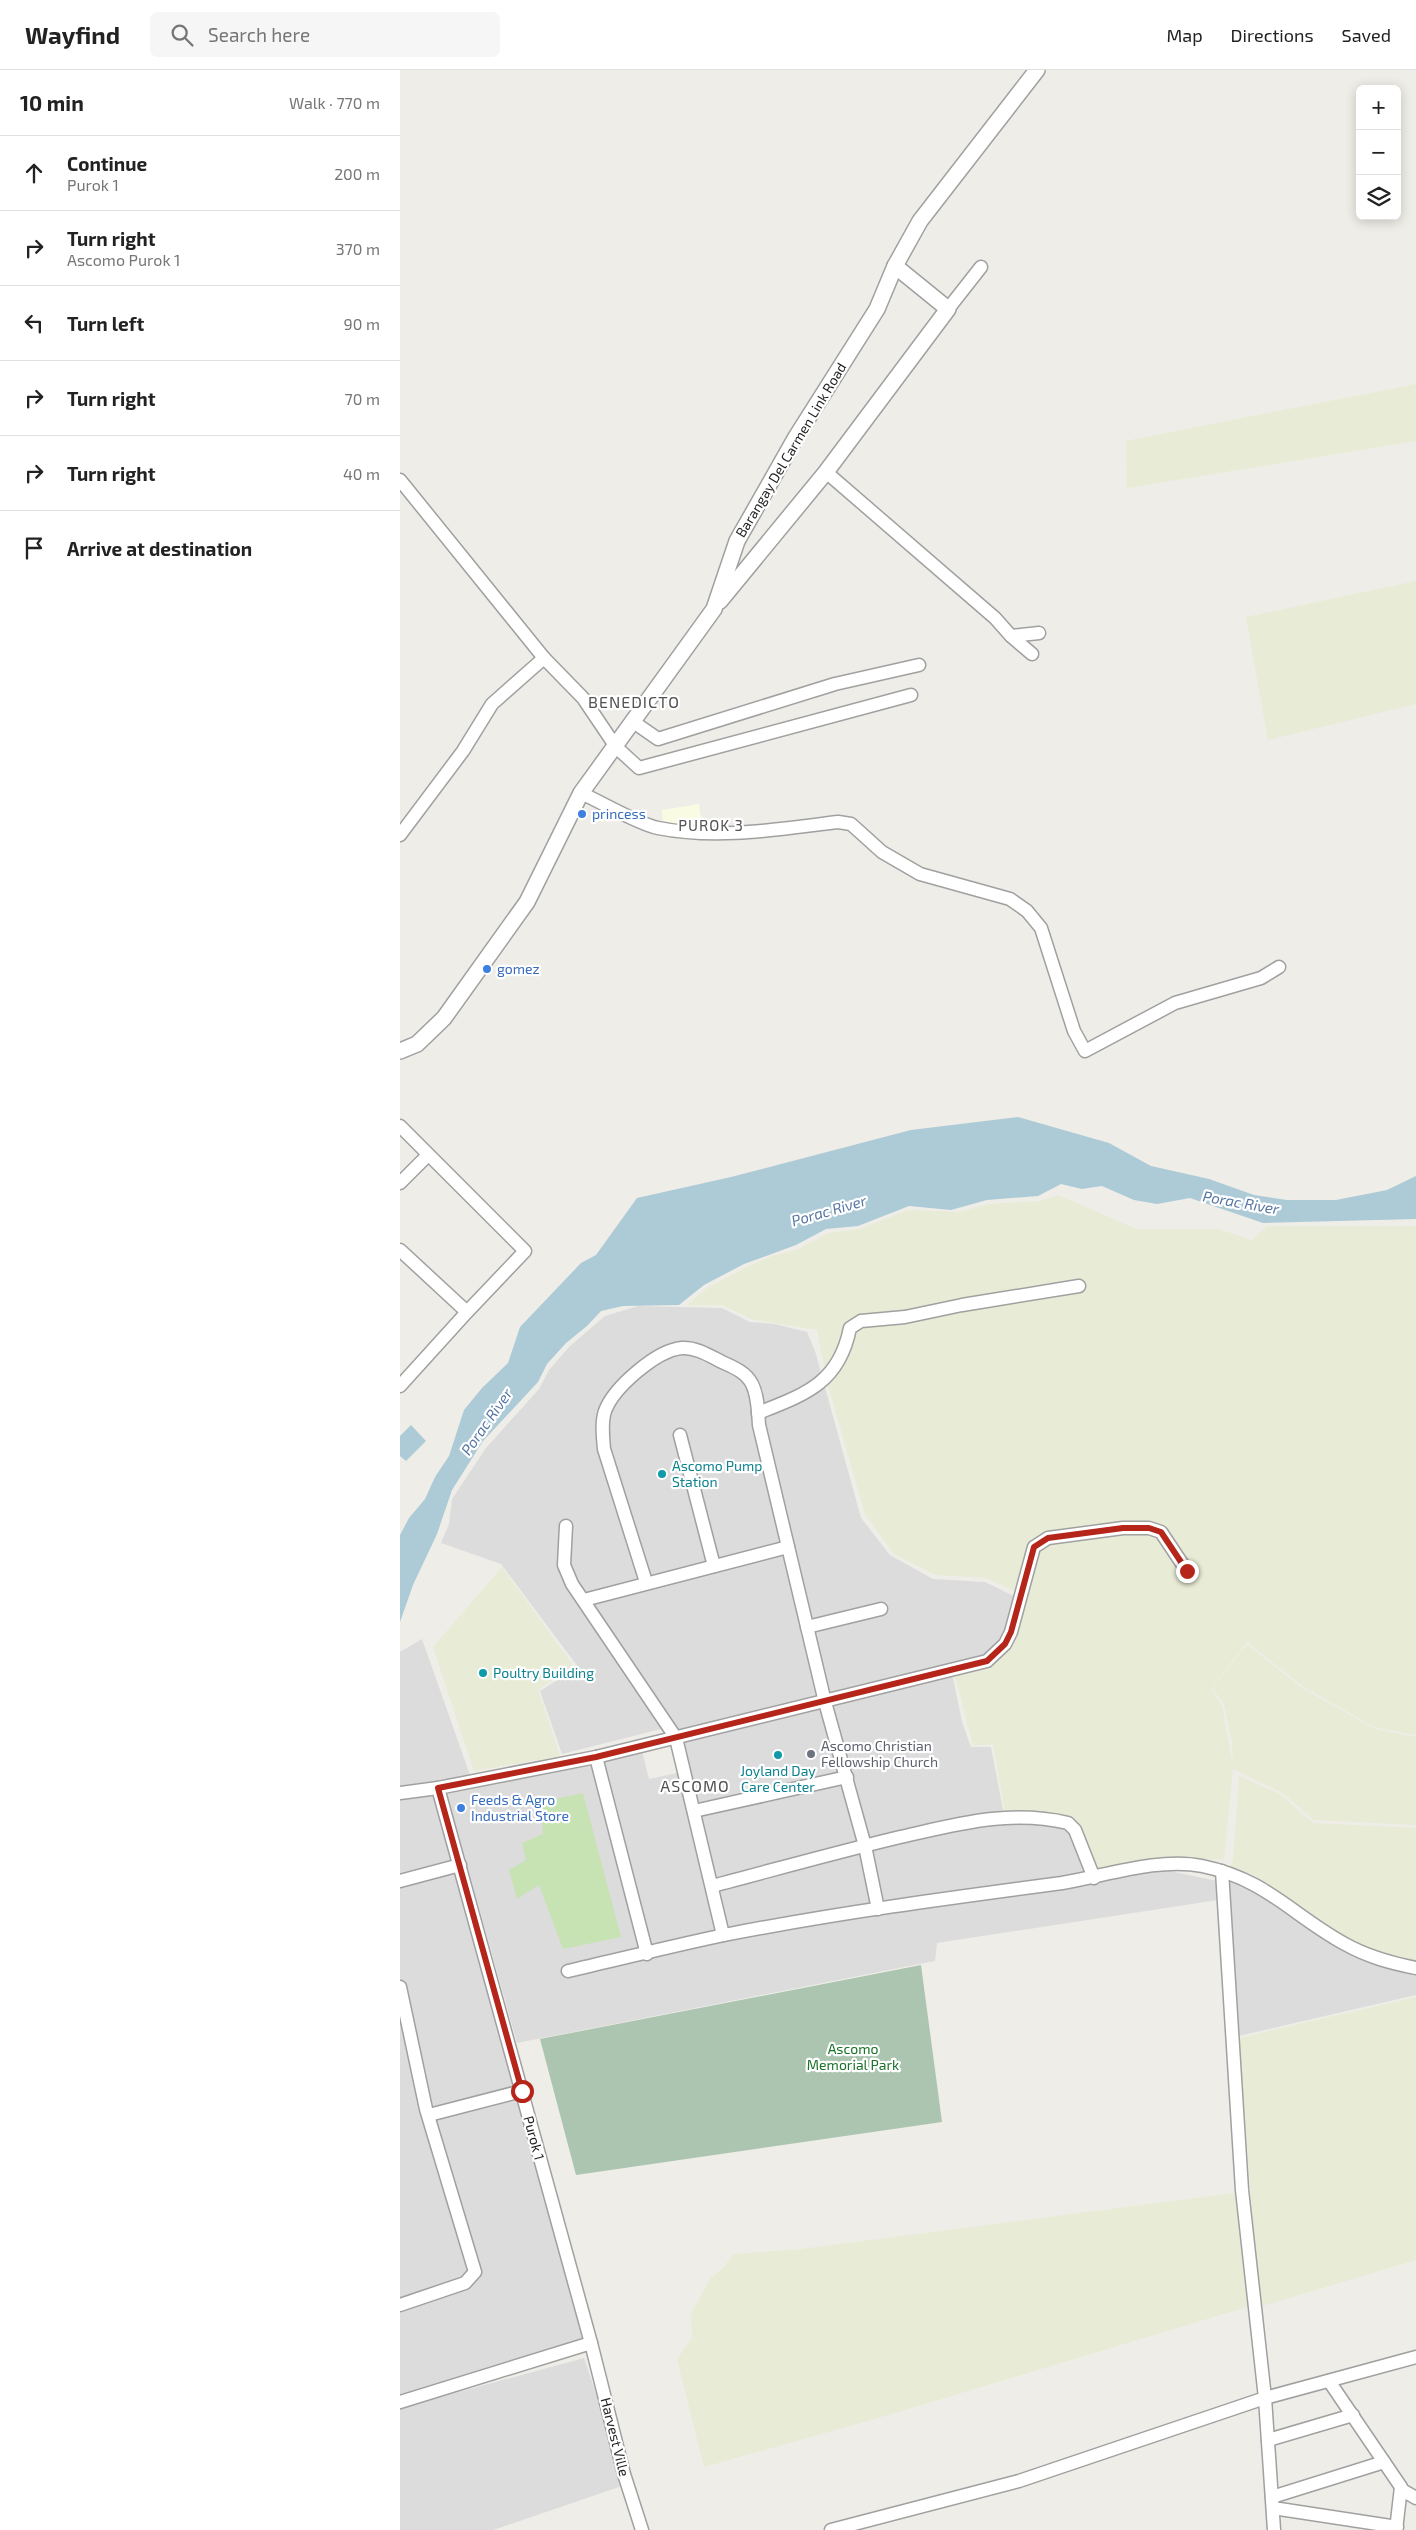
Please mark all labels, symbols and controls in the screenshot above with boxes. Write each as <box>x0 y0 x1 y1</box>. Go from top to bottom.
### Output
search box <box>150 12 500 57</box>
text: Wayfind <box>25 20 120 49</box>
icon: search <box>168 21 196 49</box>
text: Search here <box>208 23 310 46</box>
text: Map <box>1166 24 1203 46</box>
text: Directions <box>1231 24 1314 46</box>
text: Saved <box>1342 24 1391 46</box>
map controls <box>1356 85 1401 220</box>
button: + <box>1356 85 1401 130</box>
text: 10 min <box>20 90 84 115</box>
text: Walk · 770 m <box>289 93 380 112</box>
button: − <box>1356 130 1401 175</box>
text: Continue <box>67 152 147 175</box>
icon: ahead <box>20 159 48 187</box>
text: 200 m <box>334 164 380 183</box>
text: Purok 1 <box>67 175 119 194</box>
button: layers <box>1356 175 1401 220</box>
text: Turn right <box>67 227 155 250</box>
icon: right <box>20 234 48 262</box>
text: 370 m <box>336 239 380 258</box>
text: Ascomo Purok 1 <box>67 250 180 269</box>
icon: left <box>20 309 48 337</box>
text: Turn left <box>67 312 144 335</box>
text: 90 m <box>344 314 380 333</box>
street label: Barangay Del Carmen Link Road <box>732 359 850 540</box>
icon: right <box>20 384 48 412</box>
text: Turn right <box>67 387 155 410</box>
text: 70 m <box>345 389 380 408</box>
icon: right <box>20 459 48 487</box>
text: Turn right <box>67 462 155 485</box>
text: 40 m <box>343 464 380 483</box>
icon: arrive <box>20 534 48 562</box>
text: Arrive at destination <box>67 537 252 560</box>
district label: BENEDICTO <box>588 692 680 711</box>
place label: princess <box>592 805 646 822</box>
marker: princess <box>576 808 588 820</box>
district label: PUROK 3 <box>678 816 744 834</box>
place label: gomez <box>497 960 540 977</box>
marker: gomez <box>481 963 493 975</box>
water label: Porac River <box>1202 1186 1282 1218</box>
water label: Porac River <box>789 1190 869 1229</box>
water label: Porac River <box>457 1384 516 1458</box>
place label: Ascomo Pump Station <box>672 1457 762 1490</box>
marker: Ascomo Pump Station <box>656 1468 668 1480</box>
route end <box>1176 1560 1199 1583</box>
place label: Poultry Building <box>493 1664 594 1681</box>
marker: Poultry Building <box>477 1667 489 1679</box>
place label: Ascomo Christian Fellowship Church <box>821 1737 938 1770</box>
marker: Ascomo Christian Fellowship Church <box>805 1748 817 1760</box>
marker: Joyland Day Care Center <box>772 1749 784 1761</box>
place label: Joyland Day Care Center <box>740 1762 816 1795</box>
district label: ASCOMO <box>660 1776 730 1795</box>
place label: Feeds & Agro Industrial Store <box>471 1791 569 1824</box>
marker: Feeds & Agro Industrial Store <box>455 1802 467 1814</box>
park label: Ascomo Memorial Park <box>807 2040 899 2073</box>
route start <box>511 2080 534 2103</box>
street label: Purok 1 <box>520 2114 549 2162</box>
street label: Harvest Ville <box>597 2396 633 2478</box>

